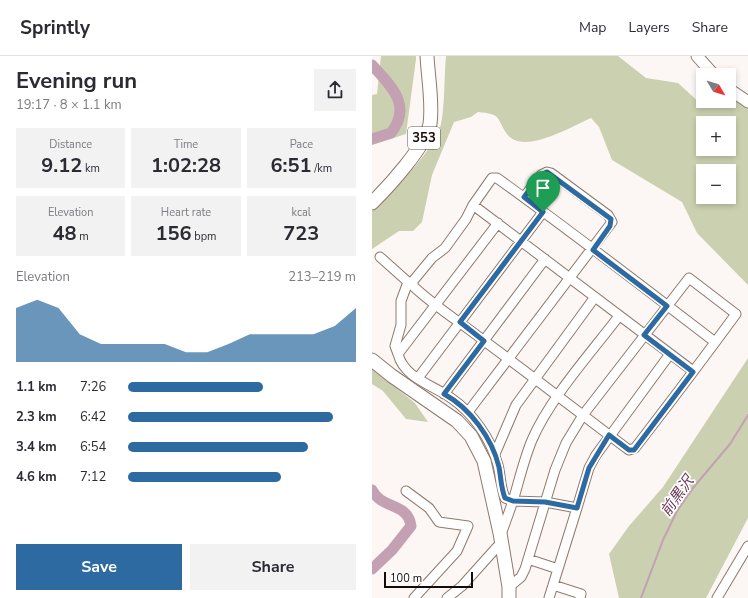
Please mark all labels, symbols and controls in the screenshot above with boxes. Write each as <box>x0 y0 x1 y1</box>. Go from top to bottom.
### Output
text: Sprintly <box>20 15 90 41</box>
text: Map <box>579 18 606 37</box>
text: Layers <box>628 18 670 37</box>
text: Share <box>692 18 728 37</box>
text: Evening run <box>16 66 137 96</box>
north arrow <box>696 68 736 108</box>
map controls <box>696 68 736 204</box>
button: share <box>314 69 356 111</box>
text: 19:17 · 8 × 1.1 km <box>16 96 122 114</box>
button: + <box>696 116 736 156</box>
road number: 353 <box>408 127 440 149</box>
text: Distance <box>49 137 92 152</box>
text: Time <box>174 137 198 152</box>
text: Pace <box>290 137 313 152</box>
text: 9.12 <box>41 152 82 179</box>
text: 1:02:28 <box>151 152 221 179</box>
text: 6:51 <box>270 152 311 179</box>
text: km <box>82 161 100 176</box>
text: /km <box>311 161 332 176</box>
button: − <box>696 164 736 204</box>
pin <box>526 171 560 212</box>
icon: arrive <box>532 177 554 199</box>
text: Elevation <box>48 205 93 220</box>
text: Heart rate <box>161 205 211 220</box>
text: kcal <box>292 205 311 220</box>
text: 48 <box>53 220 77 247</box>
text: 156 <box>155 220 191 247</box>
text: 723 <box>283 220 319 247</box>
text: m <box>77 229 89 244</box>
text: bpm <box>191 229 217 244</box>
text: Elevation <box>16 268 70 286</box>
text: 213–219 m <box>288 268 356 286</box>
text: 1.1 km <box>16 378 57 396</box>
text: 7:26 <box>80 378 106 396</box>
text: 2.3 km <box>16 408 57 426</box>
text: 6:42 <box>80 408 106 426</box>
text: 3.4 km <box>16 438 57 456</box>
text: 6:54 <box>80 438 106 456</box>
text: 4.6 km <box>16 468 57 486</box>
text: 7:12 <box>80 468 106 486</box>
water label: 前黒沢 <box>656 470 699 520</box>
button: Save <box>16 544 182 590</box>
button: Share <box>190 544 356 590</box>
scale bar <box>384 570 473 589</box>
text: 100 m <box>390 571 422 586</box>

